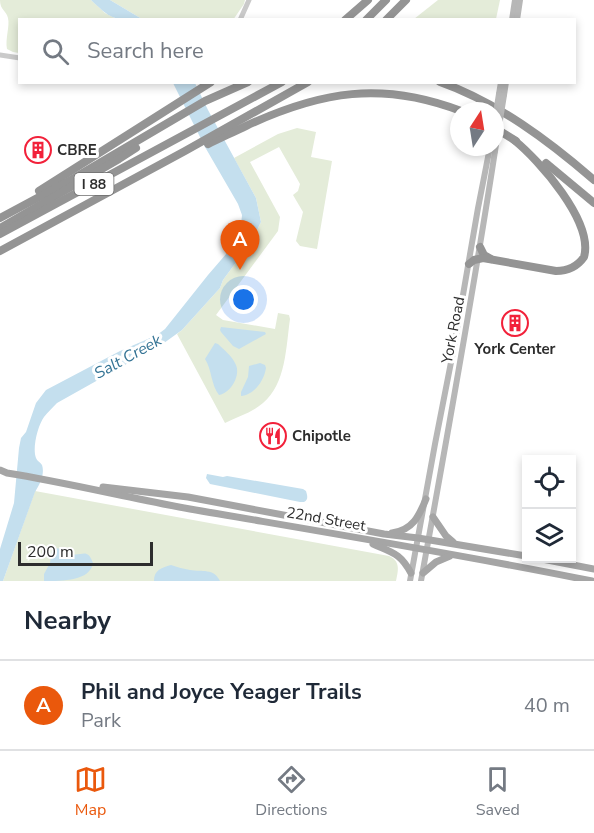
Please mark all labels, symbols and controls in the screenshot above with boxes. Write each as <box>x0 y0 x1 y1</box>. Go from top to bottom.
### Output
search box <box>18 18 576 84</box>
icon: search <box>39 35 72 68</box>
text: Search here <box>87 36 204 66</box>
north arrow <box>450 102 504 156</box>
building icon: CBRE <box>23 135 53 165</box>
place label: CBRE <box>57 140 97 160</box>
road number: I 88 <box>74 173 113 195</box>
pin: A <box>220 220 260 270</box>
your location <box>229 285 258 314</box>
street label: York Road <box>437 295 469 366</box>
building icon: York Center <box>500 308 530 338</box>
water label: Salt Creek <box>90 329 167 385</box>
place label: York Center <box>474 339 556 359</box>
restaurant icon: Chipotle <box>258 421 288 451</box>
place label: Chipotle <box>292 426 351 446</box>
map controls <box>522 455 576 563</box>
button: locate <box>522 455 576 509</box>
street label: 22nd Street <box>285 502 368 536</box>
button: layers <box>522 509 576 563</box>
scale bar <box>18 539 153 566</box>
text: 200 m <box>27 541 74 563</box>
text: Nearby <box>24 603 111 638</box>
text: Phil and Joyce Yeager Trails <box>81 677 362 707</box>
text: A <box>36 692 51 719</box>
text: 40 m <box>524 692 570 719</box>
text: Park <box>81 707 121 734</box>
tab: Map <box>74 763 107 821</box>
tab: Directions <box>255 763 327 821</box>
tab: Saved <box>476 763 520 821</box>

